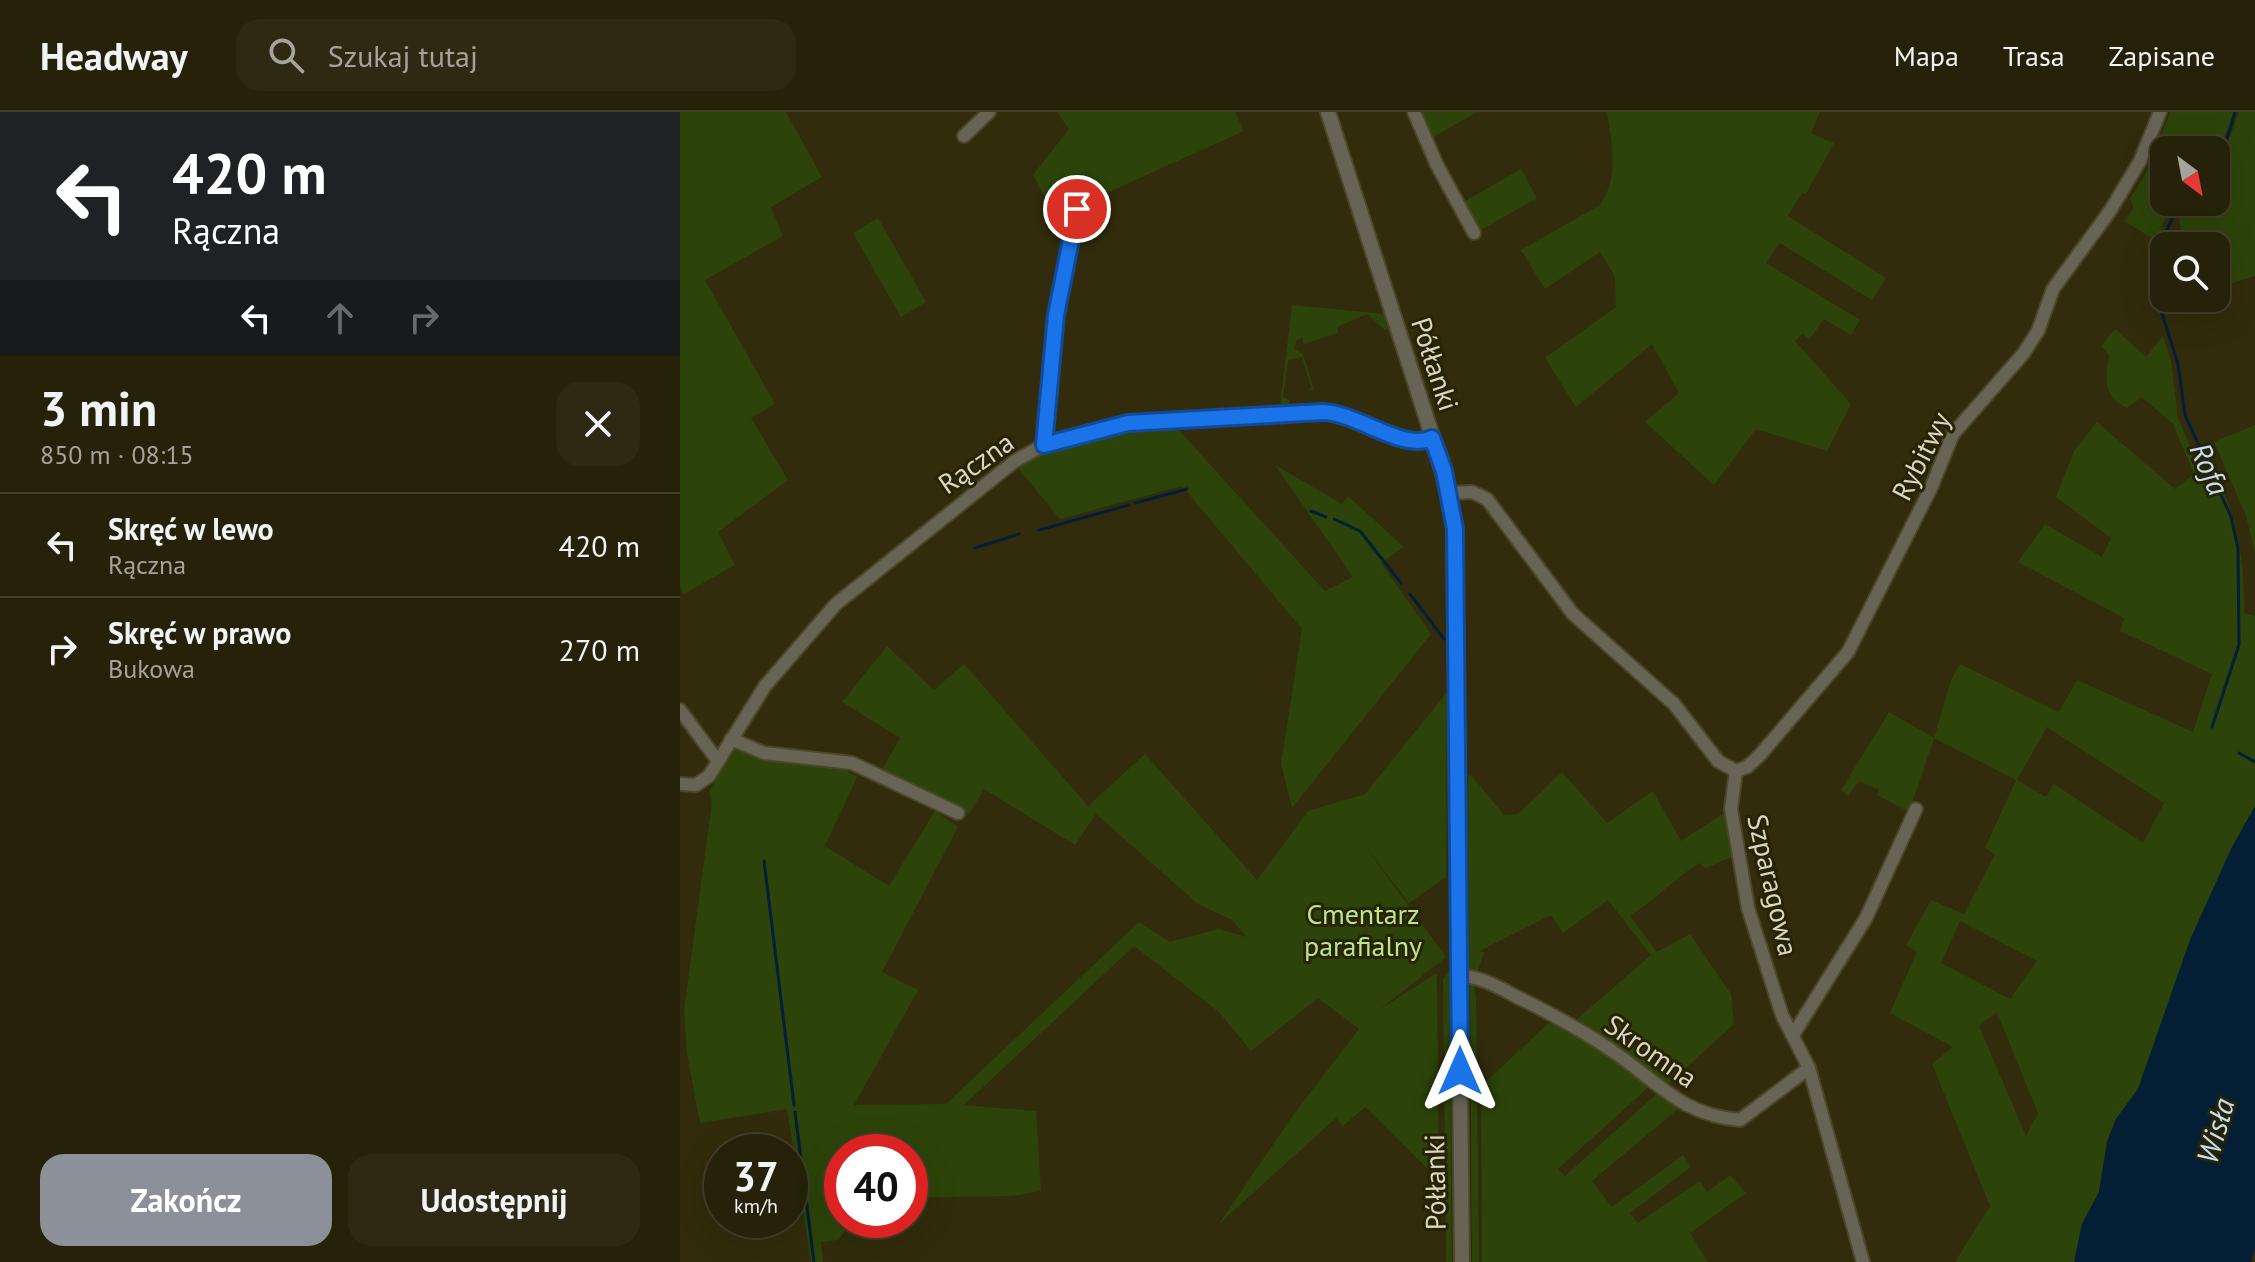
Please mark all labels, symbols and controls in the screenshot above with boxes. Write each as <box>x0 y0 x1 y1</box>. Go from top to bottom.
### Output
search box <box>236 19 796 91</box>
text: Headway <box>40 31 188 80</box>
icon: search <box>264 33 308 77</box>
text: Szukaj tutaj <box>328 36 478 75</box>
text: Mapa <box>1894 37 1959 74</box>
text: Trasa <box>2003 37 2065 74</box>
text: Zapisane <box>2109 37 2215 74</box>
north arrow <box>2150 136 2230 216</box>
map controls <box>2150 136 2230 312</box>
text: 420 m <box>172 137 327 209</box>
icon: left <box>40 144 144 248</box>
pin <box>1043 175 1111 243</box>
icon: arrive <box>1055 187 1099 231</box>
text: Rączna <box>172 207 280 254</box>
button: search <box>2150 232 2230 312</box>
icon: left <box>234 296 278 340</box>
icon: ahead <box>318 296 362 340</box>
icon: right <box>402 296 446 340</box>
street label: Półłanki <box>1403 312 1468 415</box>
text: 3 min <box>40 377 157 439</box>
button: close <box>556 382 640 466</box>
street label: Rybitwy <box>1883 405 1959 506</box>
street label: Rączna <box>931 423 1021 502</box>
water label: Rofa <box>2182 436 2239 501</box>
text: 850 m · 08:15 <box>40 438 194 471</box>
text: Skręć w lewo <box>108 509 274 548</box>
icon: left <box>40 523 84 567</box>
text: 420 m <box>559 526 640 565</box>
text: Rączna <box>108 548 186 581</box>
text: Skręć w prawo <box>108 613 291 652</box>
icon: right <box>40 627 84 671</box>
text: 270 m <box>559 630 640 669</box>
text: Bukowa <box>108 652 195 685</box>
street label: Szparagowa <box>1739 811 1808 959</box>
park label: Cmentarz parafialny <box>1304 895 1422 964</box>
street label: Skromna <box>1598 1005 1705 1096</box>
position arrow <box>1418 1029 1502 1113</box>
water label: Wisła <box>2187 1093 2243 1168</box>
speed limit sign: 40 <box>824 1134 928 1238</box>
street label: Półłanki <box>1415 1134 1454 1230</box>
text: 37 <box>733 1150 779 1202</box>
button: Zakończ <box>40 1154 332 1246</box>
button: Udostępnij <box>348 1154 640 1246</box>
text: km/h <box>734 1193 778 1219</box>

